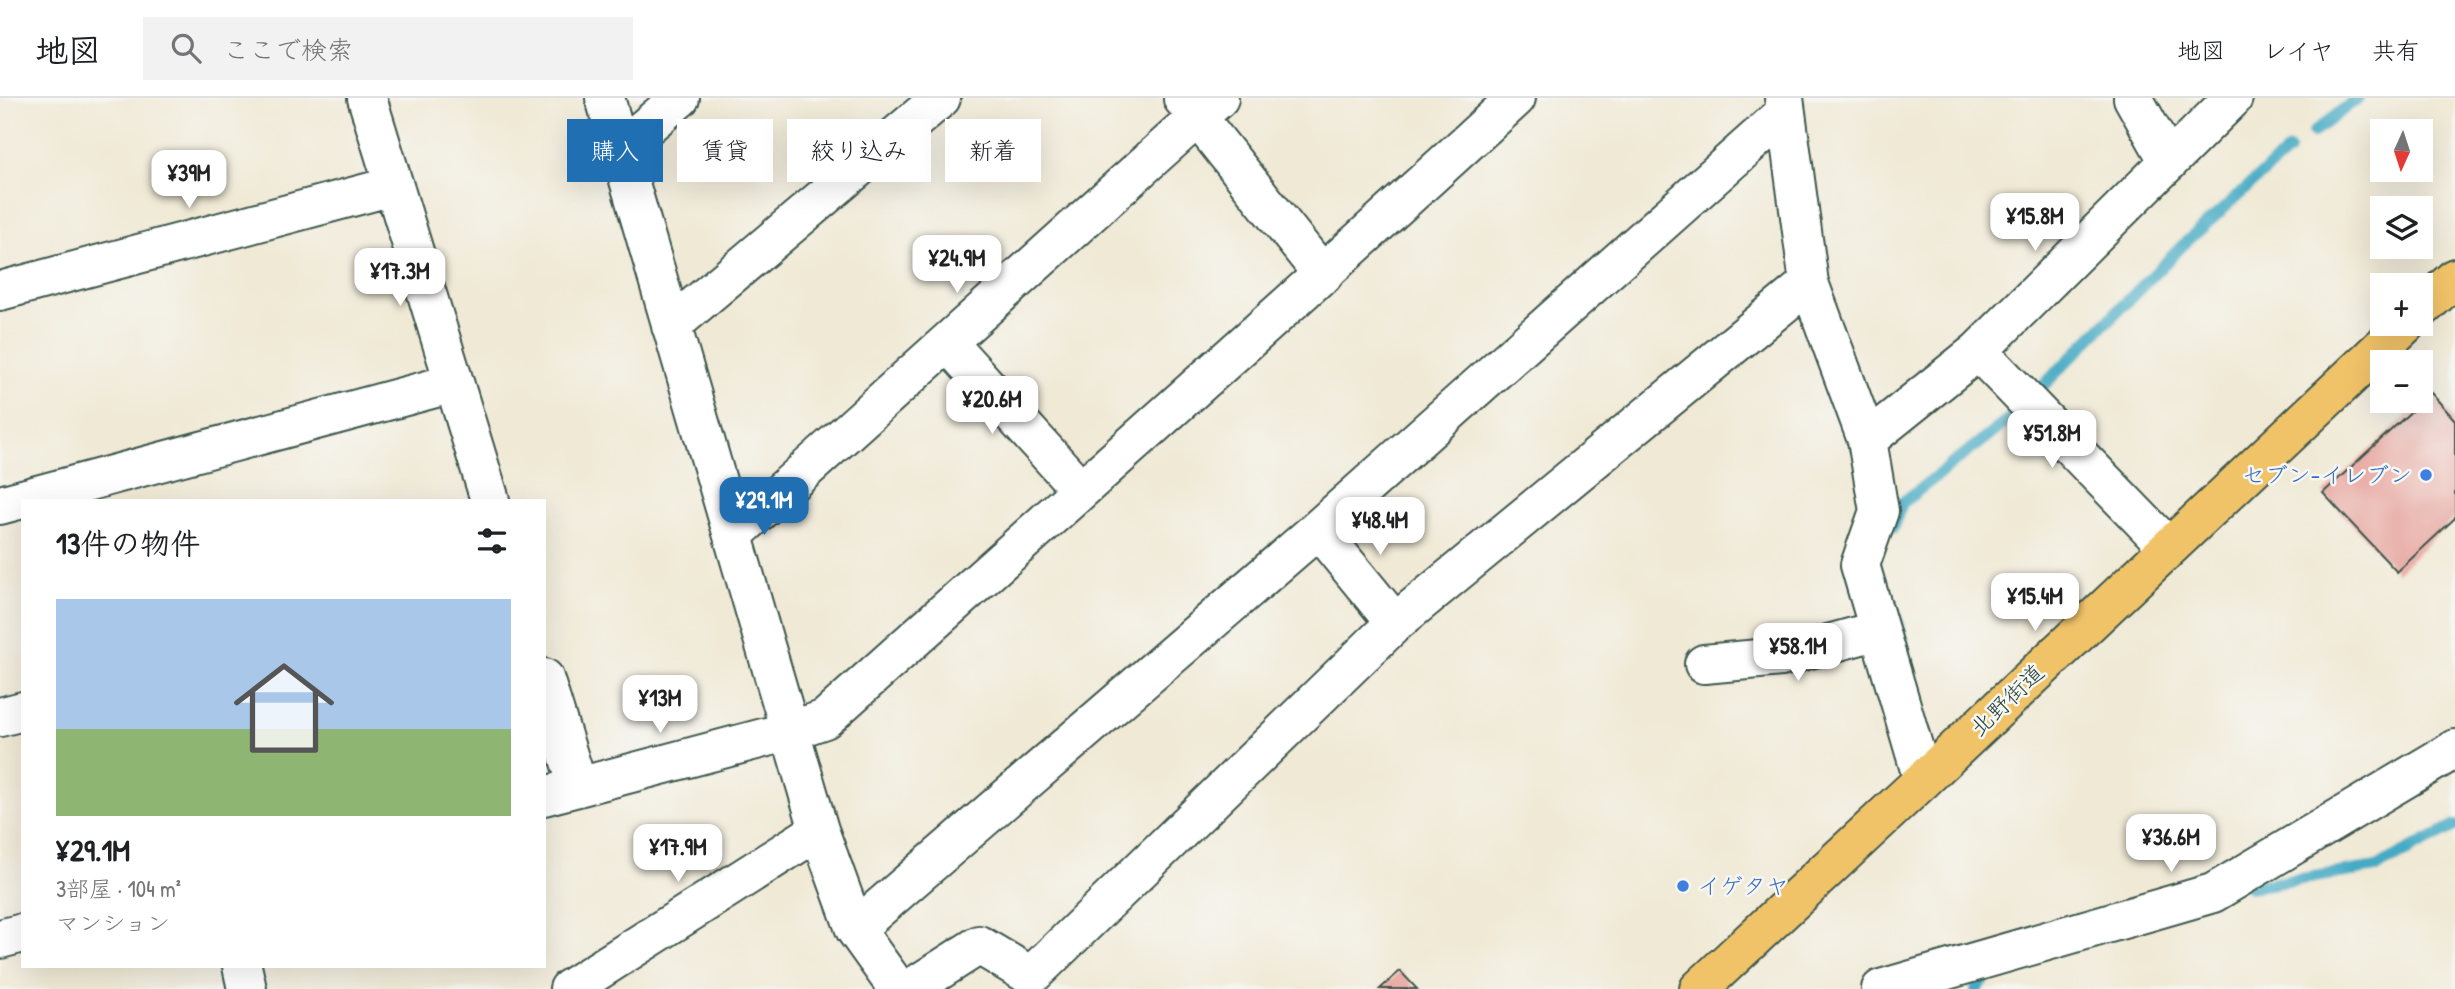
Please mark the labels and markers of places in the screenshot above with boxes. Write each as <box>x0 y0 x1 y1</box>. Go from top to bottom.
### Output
pin: ¥39M <box>148 150 230 210</box>
pin: ¥15.8M <box>1978 194 2092 253</box>
pin: ¥24.9M <box>900 236 1014 295</box>
pin: ¥17.3M <box>343 248 457 308</box>
pin: ¥20.6M <box>935 376 1049 436</box>
pin: ¥51.8M <box>1995 410 2109 470</box>
place label: セブン-イレブン <box>2242 459 2412 490</box>
marker: セブン-イレブン <box>2418 467 2434 483</box>
pin: ¥29.1M <box>707 478 821 537</box>
pin: ¥48.4M <box>1323 498 1437 557</box>
pin: ¥15.4M <box>1978 574 2092 633</box>
pin: ¥58.1M <box>1741 624 1855 683</box>
pin: ¥13M <box>619 676 701 735</box>
pin: ¥36.6M <box>2114 814 2228 874</box>
pin: ¥17.9M <box>621 824 735 884</box>
place label: イゲタヤ <box>1697 870 1789 901</box>
marker: イゲタヤ <box>1675 878 1691 894</box>

